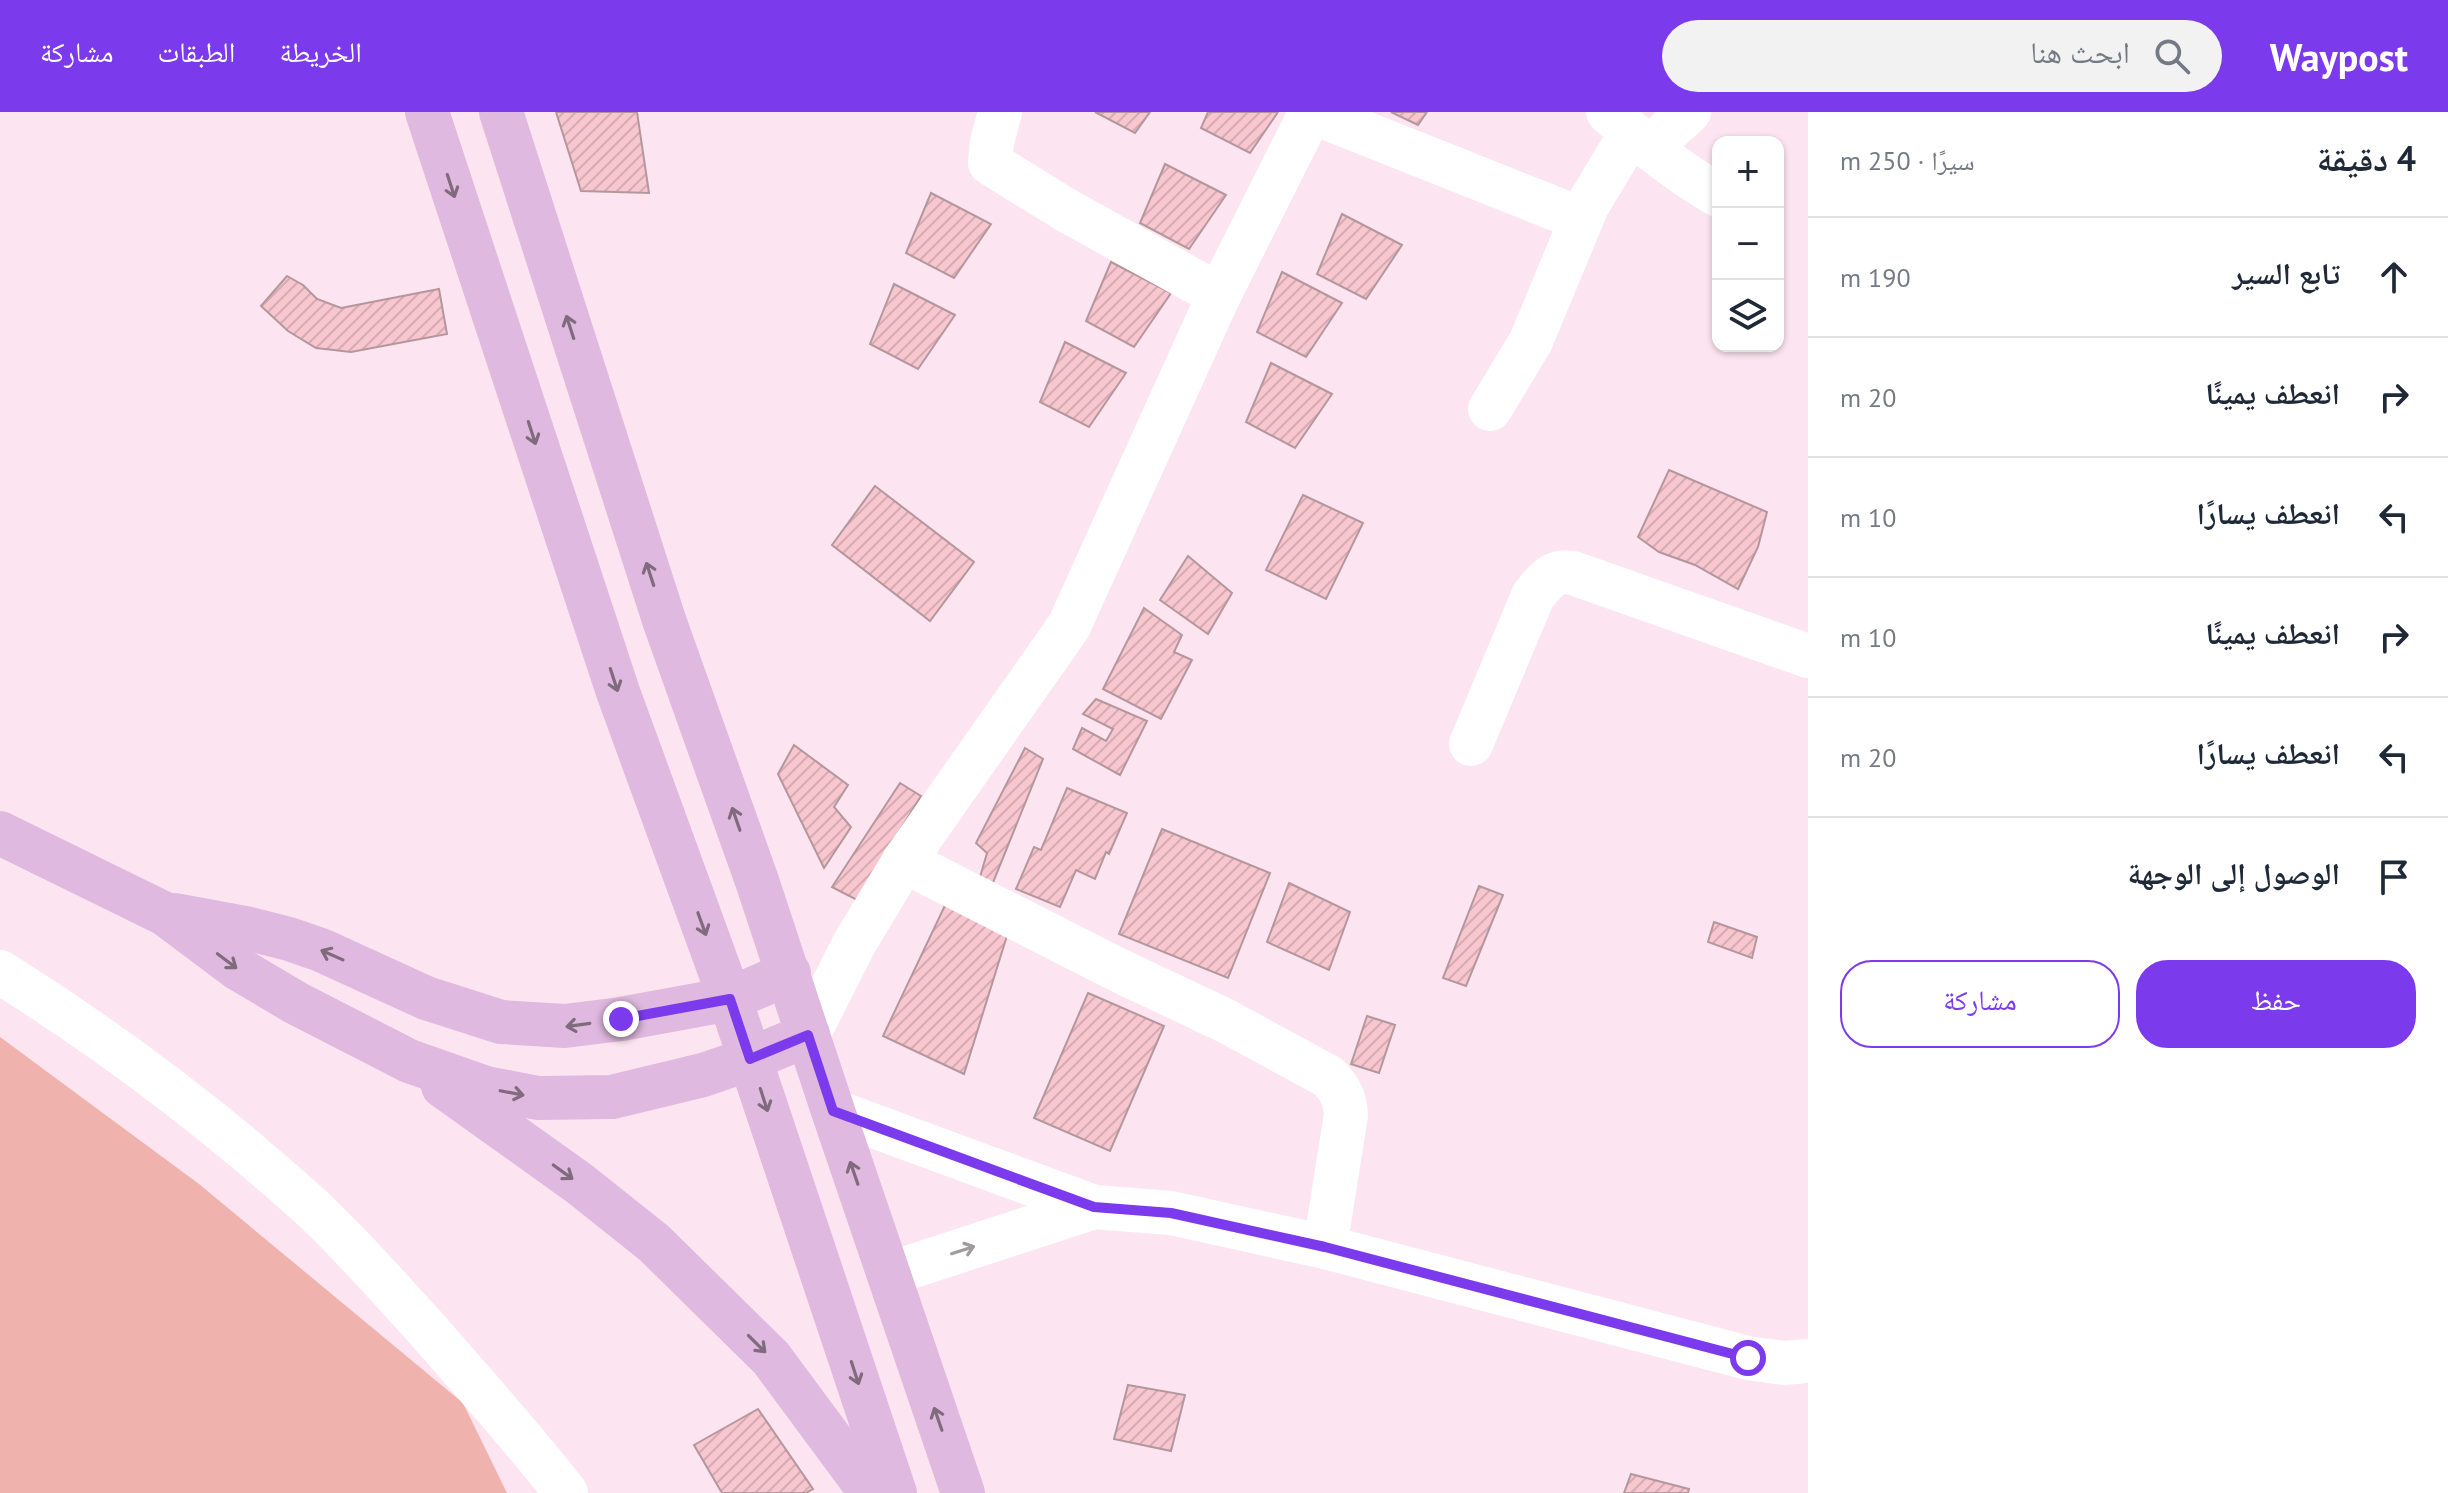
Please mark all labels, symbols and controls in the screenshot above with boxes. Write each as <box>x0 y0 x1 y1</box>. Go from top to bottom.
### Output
search box <box>1662 20 2222 92</box>
text: ابحث هنا <box>2030 32 2130 71</box>
text: Waypost <box>2270 32 2408 81</box>
text: مشاركة <box>40 33 114 70</box>
text: الطبقات <box>158 33 235 70</box>
text: الخريطة <box>279 33 362 70</box>
icon: search <box>2150 34 2194 78</box>
map controls <box>1712 136 1784 352</box>
button: + <box>1712 136 1784 208</box>
text: 4 دقيقة <box>2317 136 2416 180</box>
text: سيرًا · 250 m <box>1840 144 1975 177</box>
one-way arrow <box>445 173 459 198</box>
button: − <box>1712 208 1784 280</box>
text: تابع السير <box>2232 253 2340 292</box>
icon: ahead <box>2372 255 2416 299</box>
text: 190 m <box>1840 261 1911 294</box>
button: layers <box>1712 280 1784 352</box>
one-way arrow <box>562 314 577 339</box>
text: انعطف يمينًا <box>2205 373 2340 412</box>
icon: right <box>2372 375 2416 419</box>
text: 20 m <box>1840 381 1896 414</box>
one-way arrow <box>526 420 541 445</box>
text: انعطف يسارًا <box>2196 493 2340 532</box>
icon: left <box>2372 495 2416 539</box>
text: 10 m <box>1840 501 1896 534</box>
one-way arrow <box>641 562 656 587</box>
text: انعطف يمينًا <box>2205 613 2340 652</box>
icon: right <box>2372 615 2416 659</box>
text: 10 m <box>1840 621 1896 654</box>
one-way arrow <box>607 667 622 692</box>
text: انعطف يسارًا <box>2196 733 2340 772</box>
icon: left <box>2372 735 2416 779</box>
text: 20 m <box>1840 741 1896 774</box>
one-way arrow <box>728 807 743 832</box>
text: الوصول إلى الوجهة <box>2128 853 2340 892</box>
icon: arrive <box>2372 855 2416 899</box>
one-way arrow <box>696 912 711 937</box>
one-way arrow <box>320 947 344 962</box>
one-way arrow <box>216 952 237 969</box>
button: مشاركة <box>1840 960 2120 1048</box>
button: حفظ <box>2136 960 2416 1048</box>
route end <box>603 1001 639 1037</box>
one-way arrow <box>566 1017 592 1032</box>
one-way arrow <box>498 1087 524 1102</box>
one-way arrow <box>757 1087 772 1112</box>
one-way arrow <box>845 1161 860 1186</box>
one-way arrow <box>552 1164 574 1180</box>
one-way arrow <box>949 1242 975 1257</box>
one-way arrow <box>747 1334 766 1353</box>
route start <box>1730 1340 1766 1376</box>
one-way arrow <box>848 1360 863 1385</box>
one-way arrow <box>929 1407 944 1432</box>

